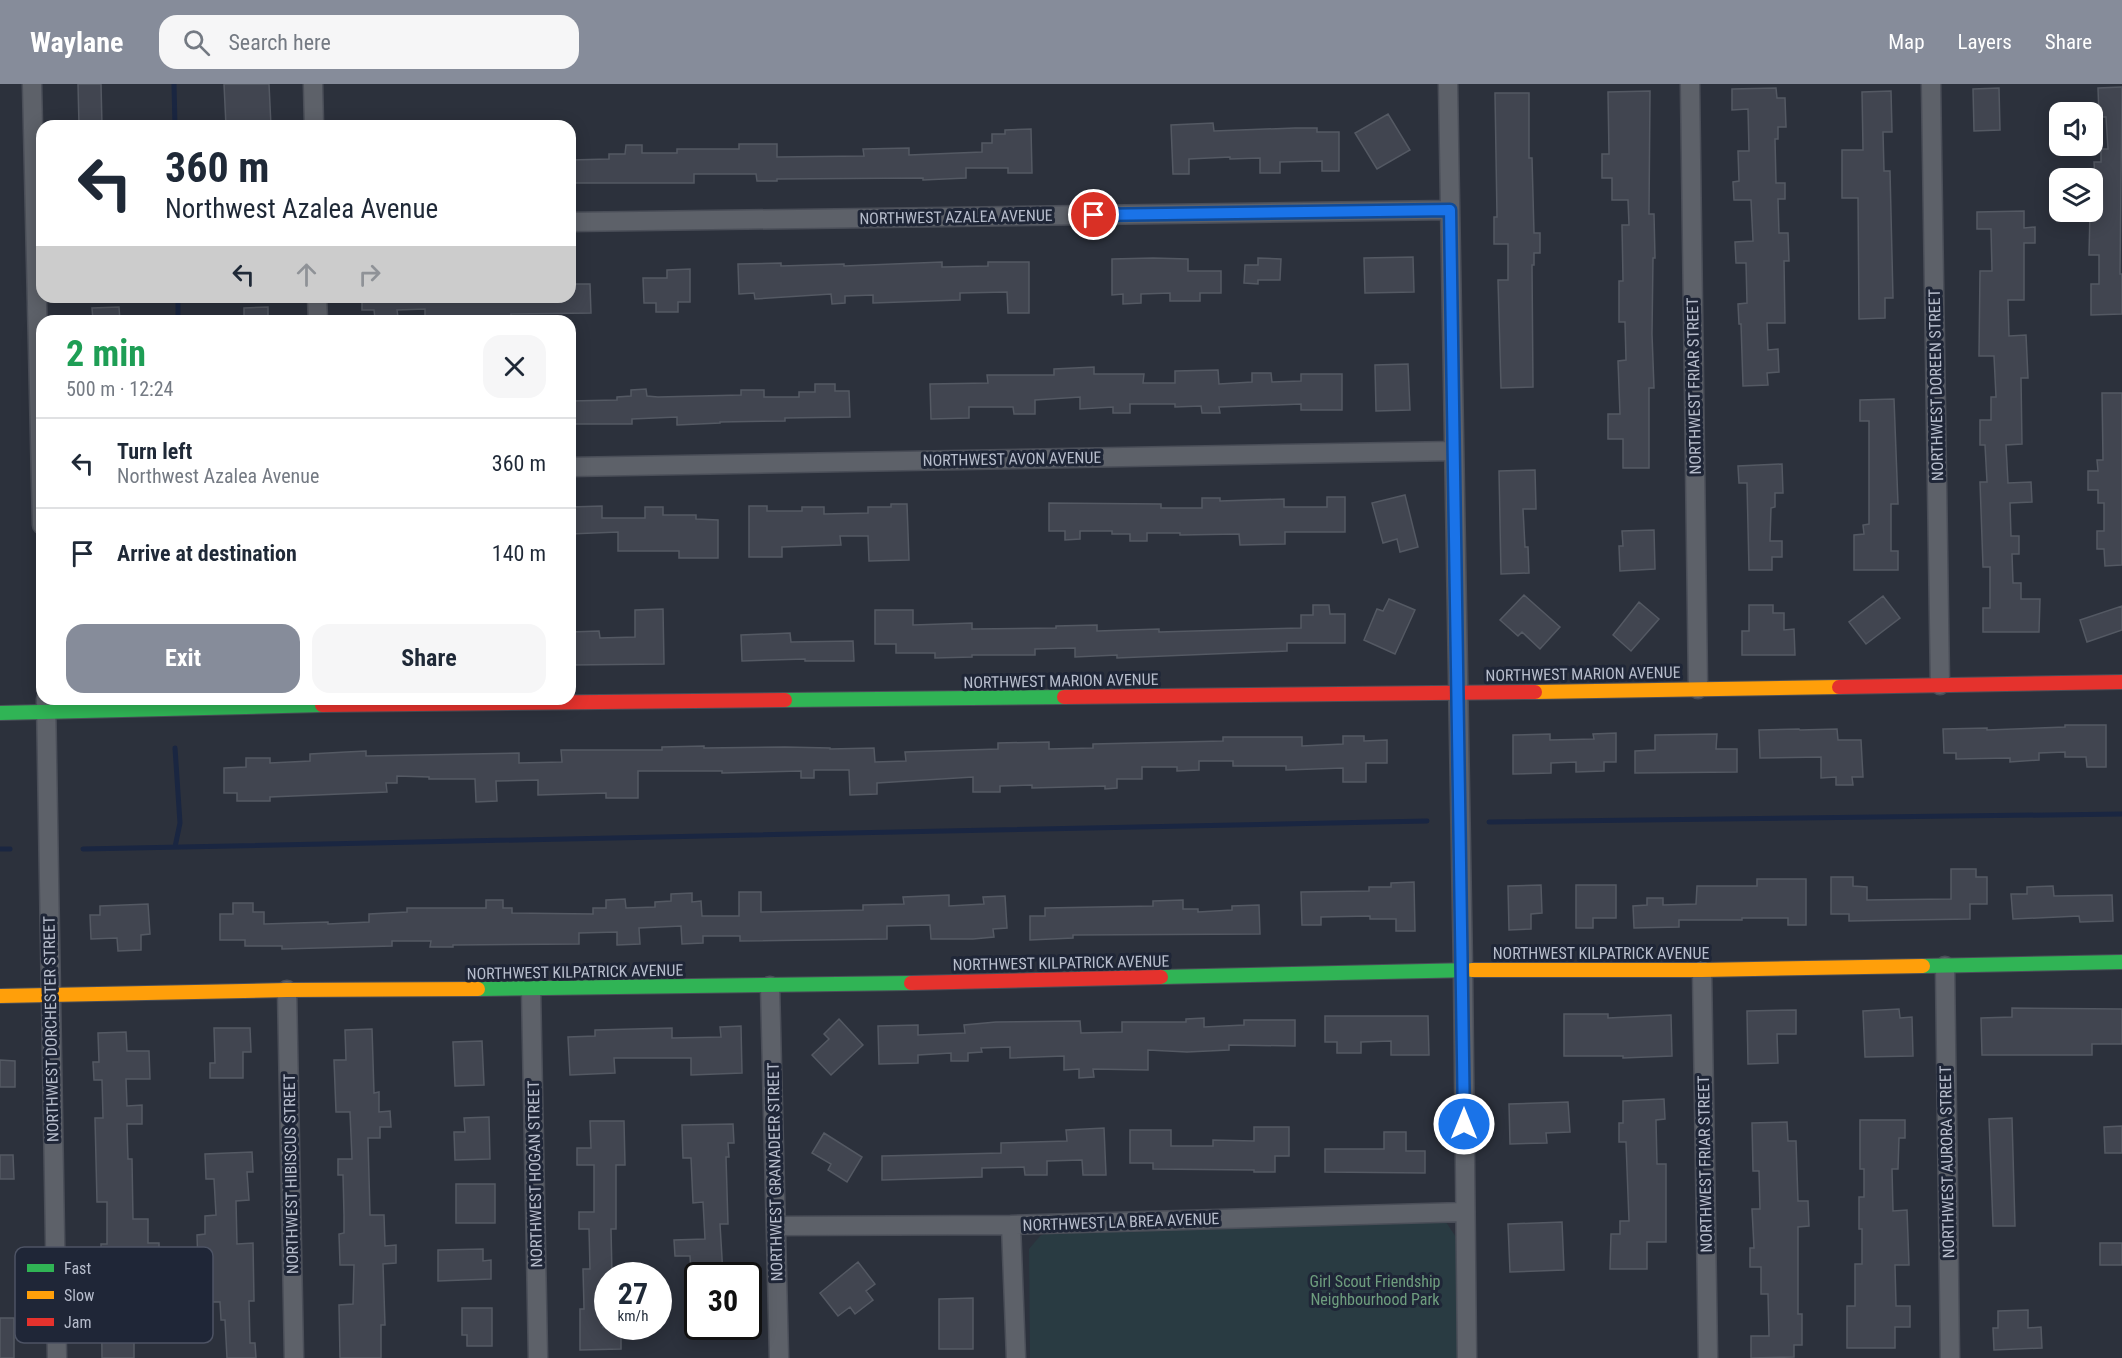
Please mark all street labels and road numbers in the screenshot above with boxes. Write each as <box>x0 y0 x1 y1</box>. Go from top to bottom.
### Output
street label: NORTHWEST AZALEA AVENUE <box>859 206 1053 228</box>
street label: NORTHWEST DOREEN STREET <box>1925 289 1947 481</box>
street label: NORTHWEST FRIAR STREET <box>1683 297 1705 475</box>
street label: NORTHWEST AVON AVENUE <box>922 448 1102 470</box>
street label: NORTHWEST MARION AVENUE <box>1485 663 1681 685</box>
street label: NORTHWEST MARION AVENUE <box>963 670 1159 692</box>
street label: NORTHWEST DORCHESTER STREET <box>40 916 62 1142</box>
street label: NORTHWEST KILPATRICK AVENUE <box>1493 944 1709 963</box>
street label: NORTHWEST KILPATRICK AVENUE <box>952 952 1170 974</box>
street label: NORTHWEST KILPATRICK AVENUE <box>466 961 684 983</box>
street label: NORTHWEST GRANADEER STREET <box>764 1062 786 1282</box>
street label: NORTHWEST AURORA STREET <box>1936 1065 1958 1259</box>
street label: NORTHWEST HIBISCUS STREET <box>280 1074 302 1274</box>
street label: NORTHWEST FRIAR STREET <box>1694 1075 1716 1253</box>
street label: NORTHWEST HOGAN STREET <box>524 1080 546 1268</box>
street label: NORTHWEST LA BREA AVENUE <box>1022 1209 1220 1235</box>

